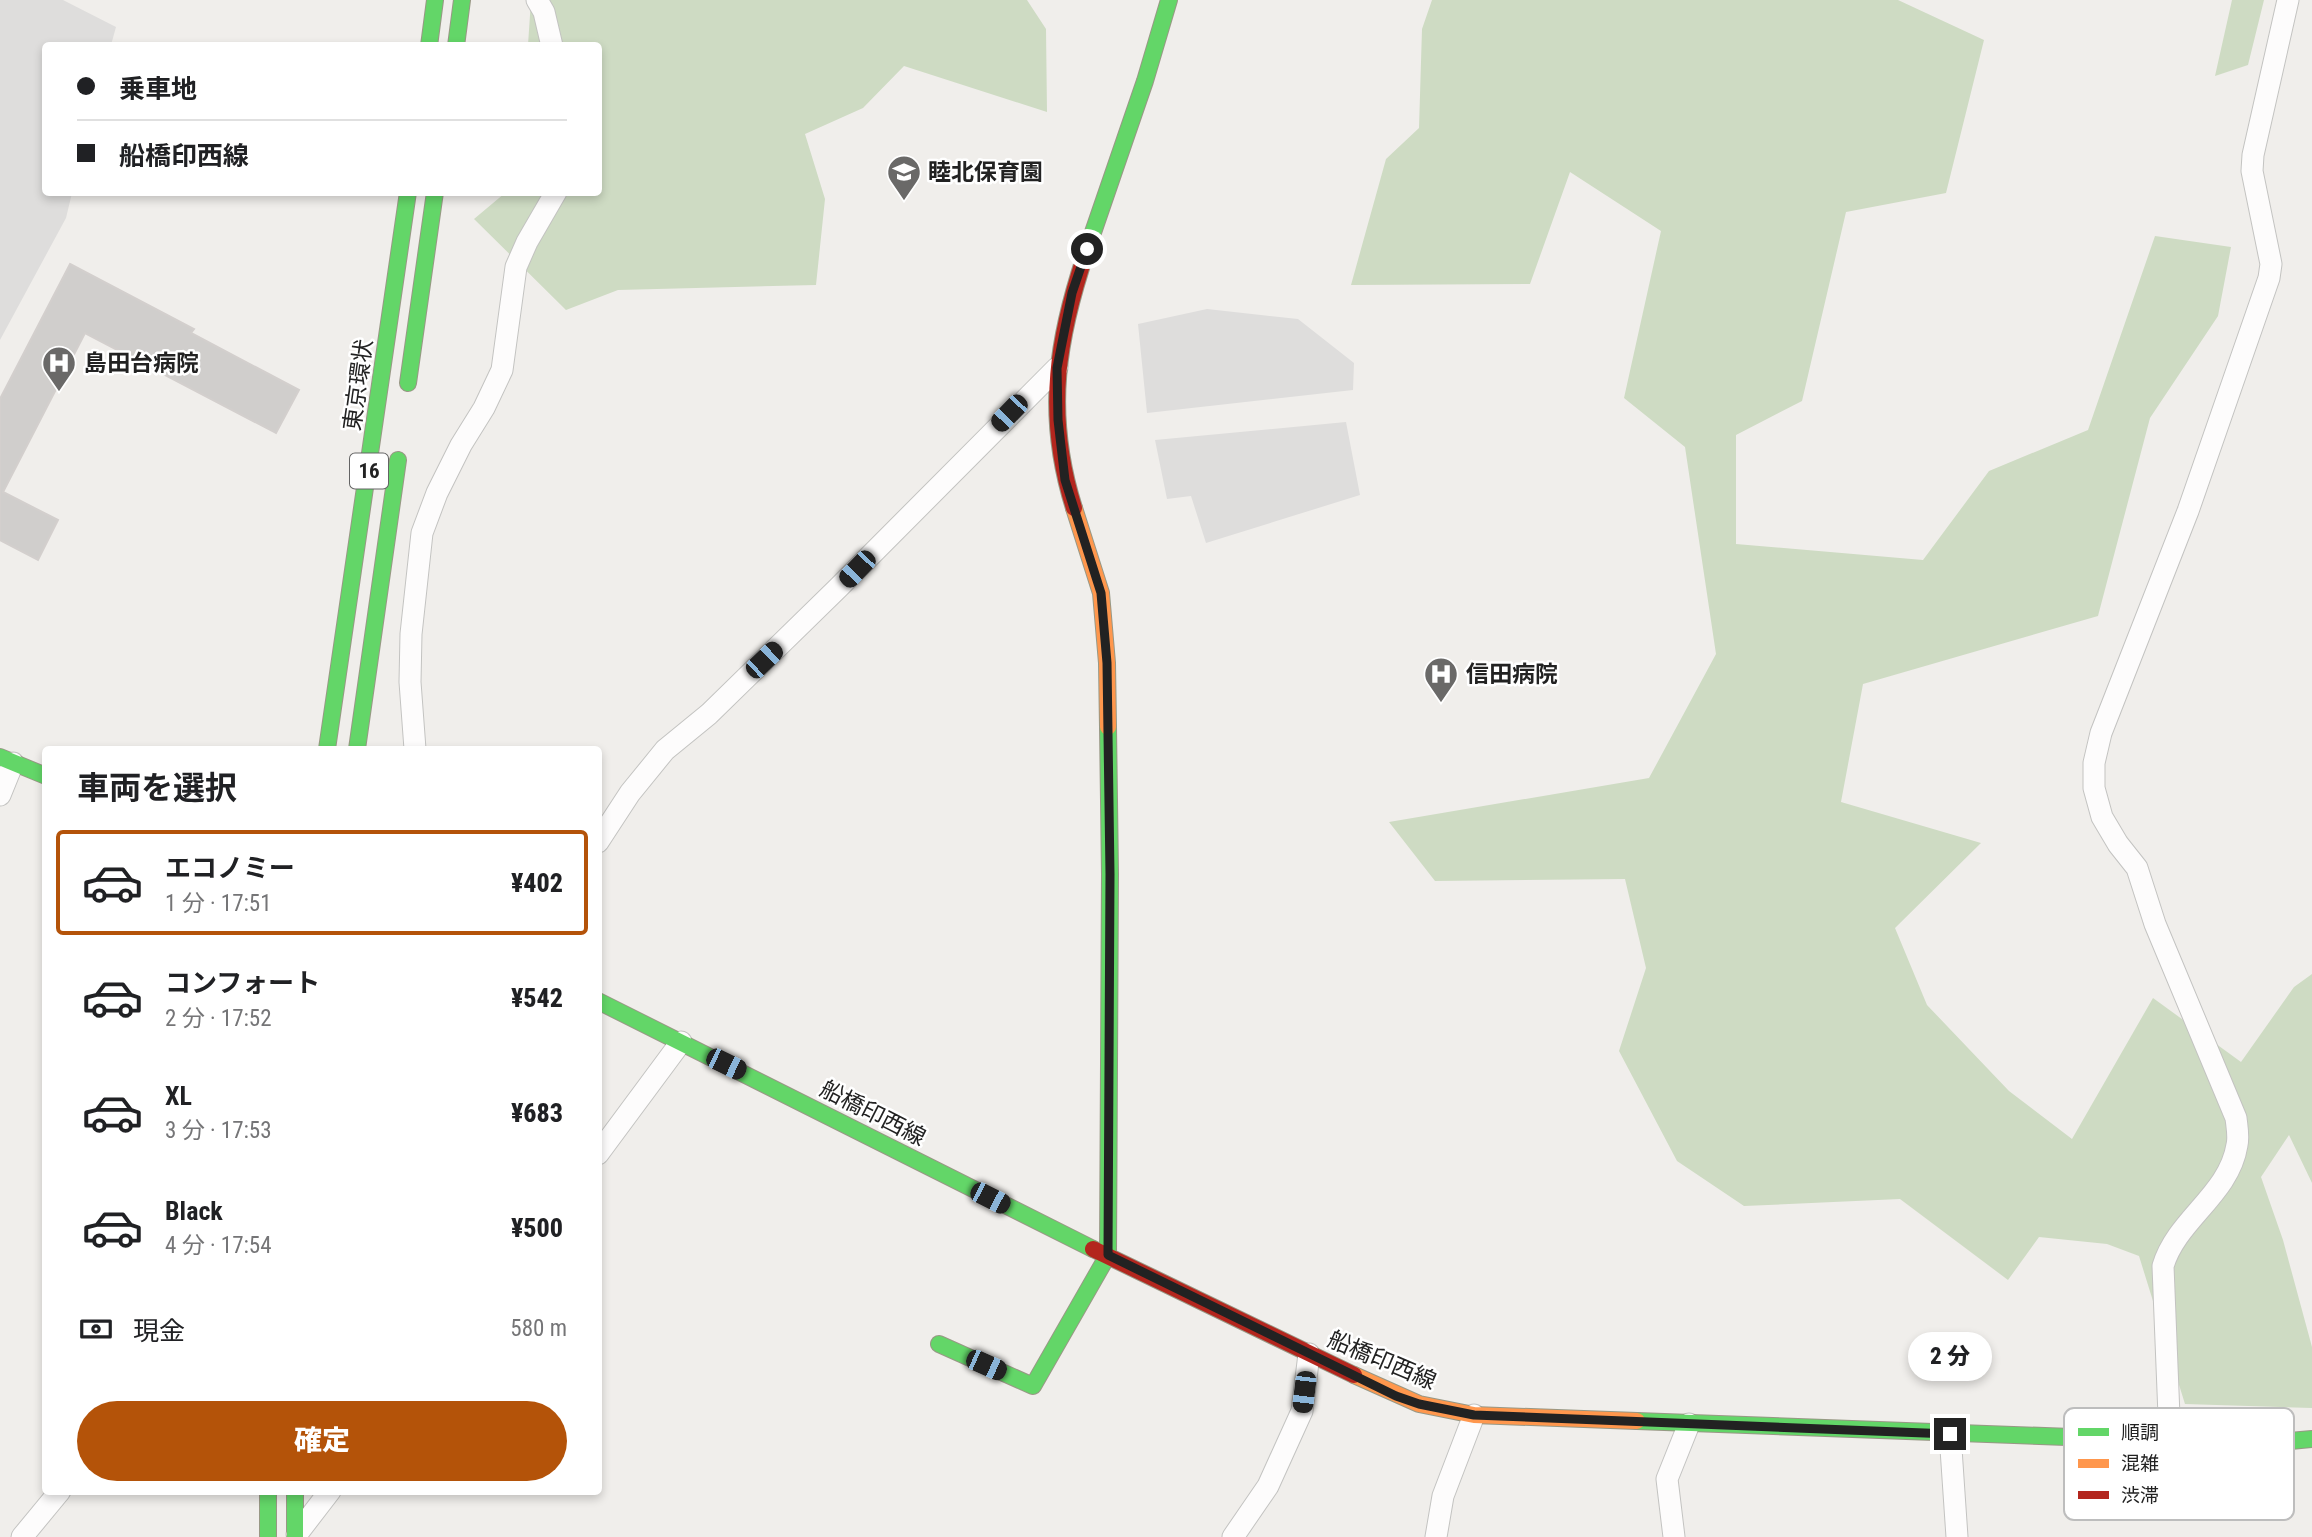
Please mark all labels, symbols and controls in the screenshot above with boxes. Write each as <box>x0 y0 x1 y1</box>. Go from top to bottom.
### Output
text: 乗車地 <box>119 74 197 104</box>
text: 船橋印西線 <box>119 141 249 171</box>
school or university icon: 睦北保育園 <box>885 153 923 202</box>
place label: 睦北保育園 <box>928 159 1043 186</box>
route start <box>1071 233 1103 265</box>
street label: 東京環状 <box>339 338 378 433</box>
hospital icon: 島田台病院 <box>40 344 78 393</box>
place label: 島田台病院 <box>84 350 199 377</box>
car <box>987 391 1032 435</box>
road number: 16 <box>350 454 388 489</box>
car <box>835 547 880 591</box>
car <box>742 638 787 682</box>
hospital icon: 信田病院 <box>1422 655 1460 704</box>
place label: 信田病院 <box>1466 661 1558 688</box>
text: 車両を選択 <box>77 769 237 807</box>
icon: car <box>81 851 144 914</box>
text: エコノミー <box>165 853 295 883</box>
text: ¥402 <box>511 868 563 898</box>
text: 1 分 · 17:51 <box>165 890 272 917</box>
icon: car <box>81 966 144 1029</box>
text: コンフォート <box>165 968 320 998</box>
text: ¥542 <box>511 983 563 1013</box>
text: 2 分 · 17:52 <box>165 1005 272 1032</box>
car <box>703 1045 750 1083</box>
street label: 船橋印西線 <box>815 1075 930 1152</box>
icon: car <box>81 1081 144 1144</box>
text: XL <box>165 1081 192 1111</box>
text: ¥683 <box>511 1098 563 1128</box>
text: 3 分 · 17:53 <box>165 1117 272 1144</box>
car <box>967 1179 1014 1217</box>
icon: car <box>81 1196 144 1259</box>
text: Black <box>165 1196 223 1226</box>
text: ¥500 <box>511 1213 563 1243</box>
text: 4 分 · 17:54 <box>165 1232 272 1259</box>
icon: cash <box>77 1310 115 1348</box>
text: 580 m <box>510 1315 567 1342</box>
text: 現金 <box>133 1316 185 1346</box>
street label: 船橋印西線 <box>1324 1326 1440 1395</box>
callout: 2 分 <box>1908 1332 1992 1382</box>
text: 2 分 <box>1930 1343 1970 1370</box>
car <box>963 1347 1010 1383</box>
car <box>1292 1370 1317 1414</box>
button: 確定 <box>77 1401 567 1481</box>
legend <box>2064 1408 2294 1520</box>
route end <box>1934 1418 1966 1450</box>
text: 順調 <box>2121 1421 2159 1444</box>
text: 混雑 <box>2121 1452 2159 1475</box>
text: 渋滞 <box>2121 1484 2159 1507</box>

